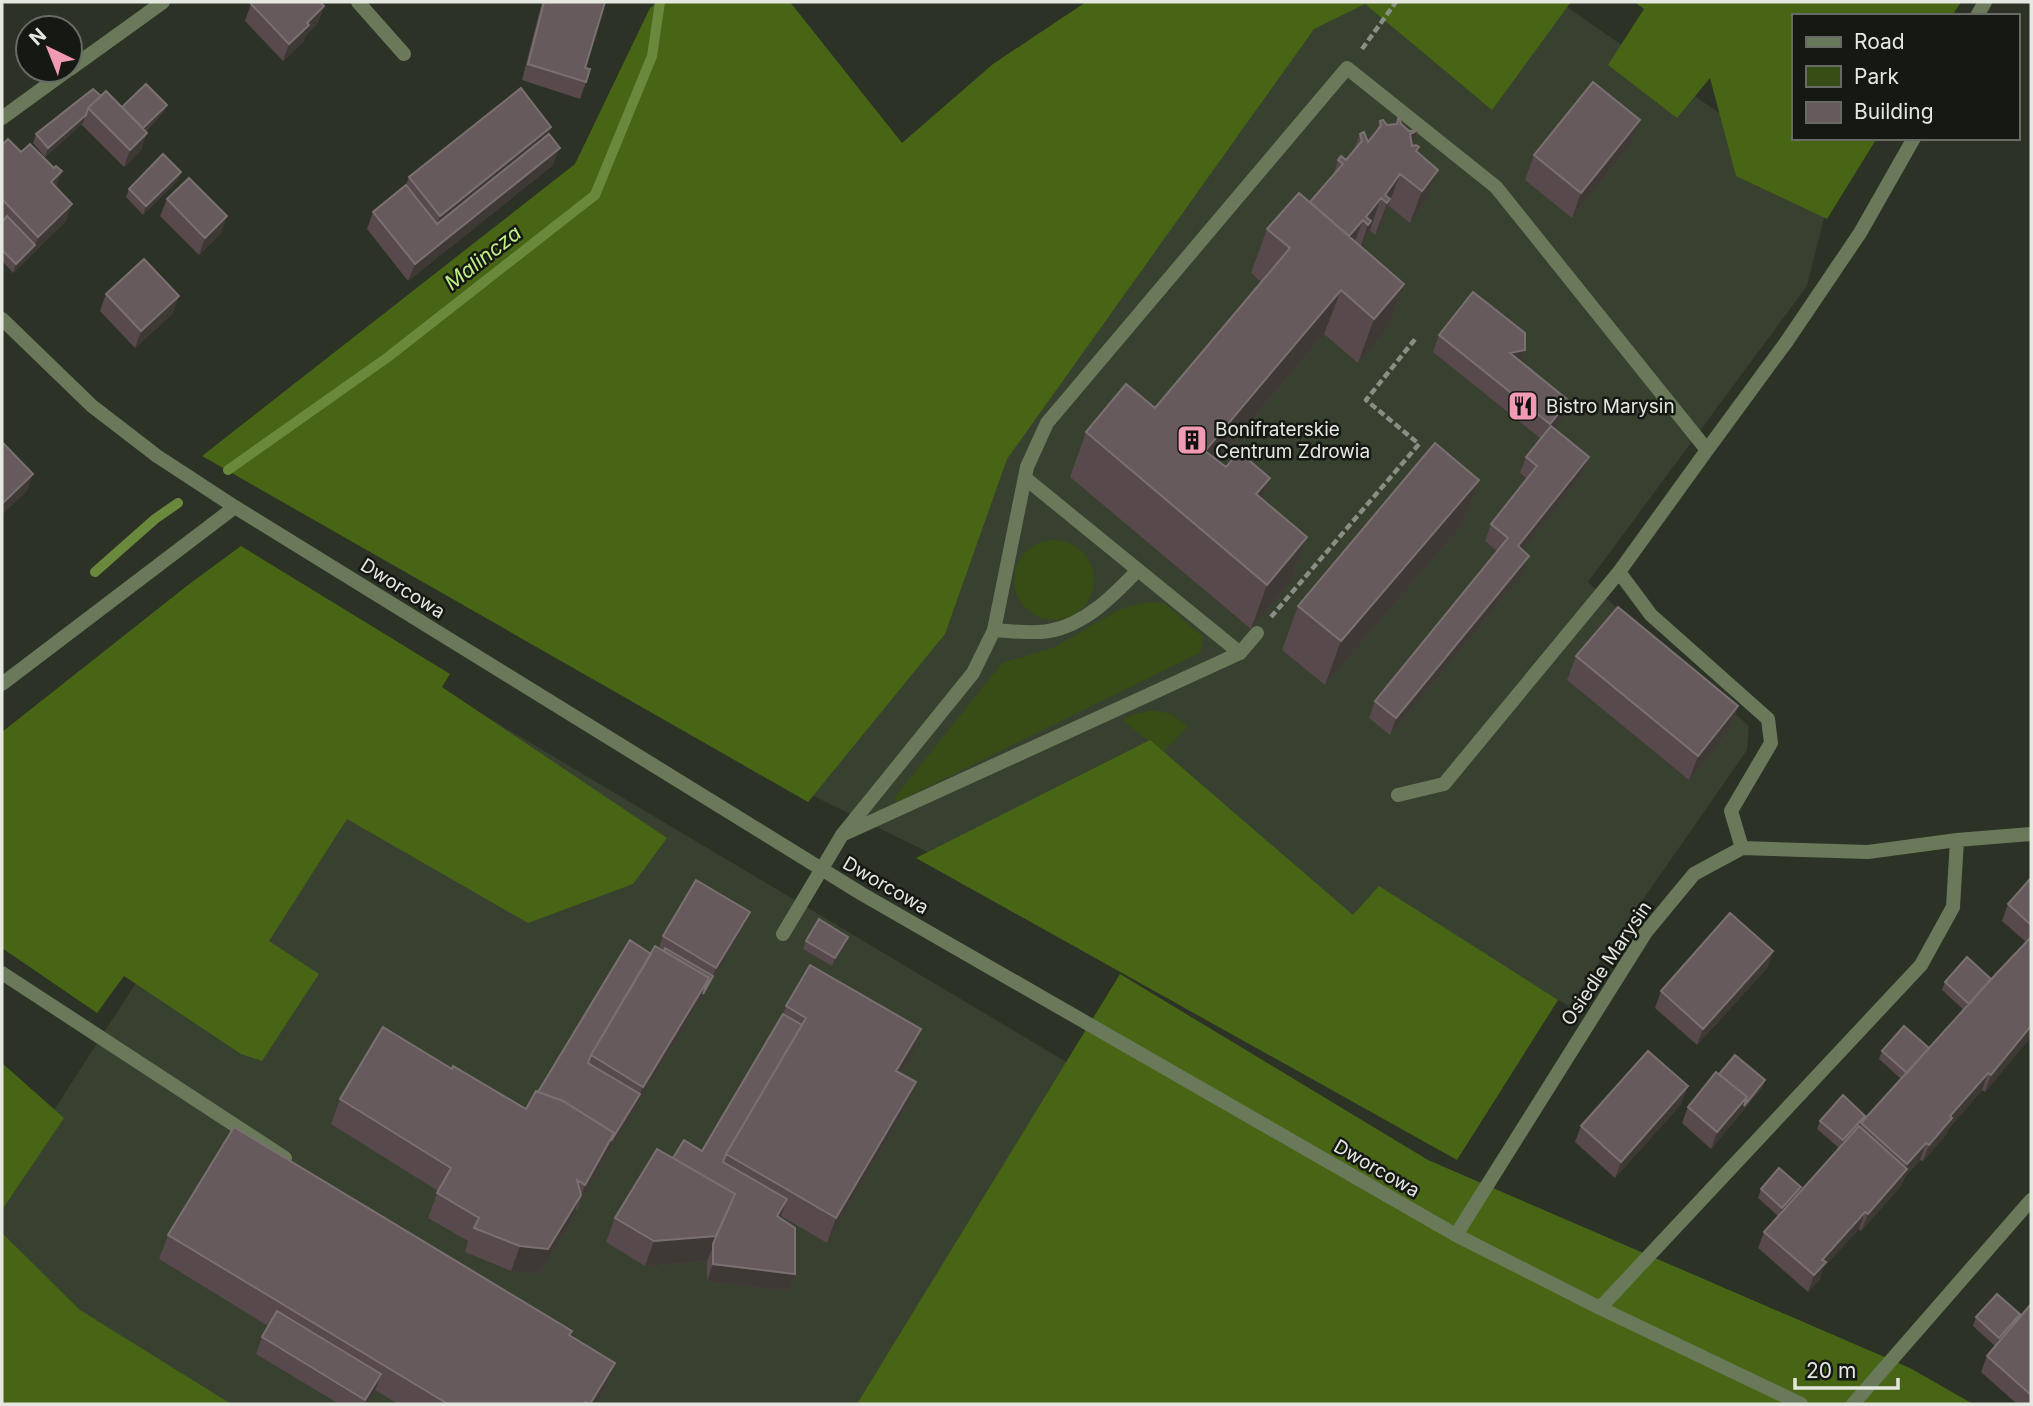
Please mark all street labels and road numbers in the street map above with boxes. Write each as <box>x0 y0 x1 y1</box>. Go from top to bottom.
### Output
street label: Dworcowa <box>356 553 449 623</box>
street label: Dworcowa <box>839 852 933 919</box>
street label: Osiedle Marysin <box>1556 897 1656 1030</box>
street label: Dworcowa <box>1330 1135 1424 1202</box>

